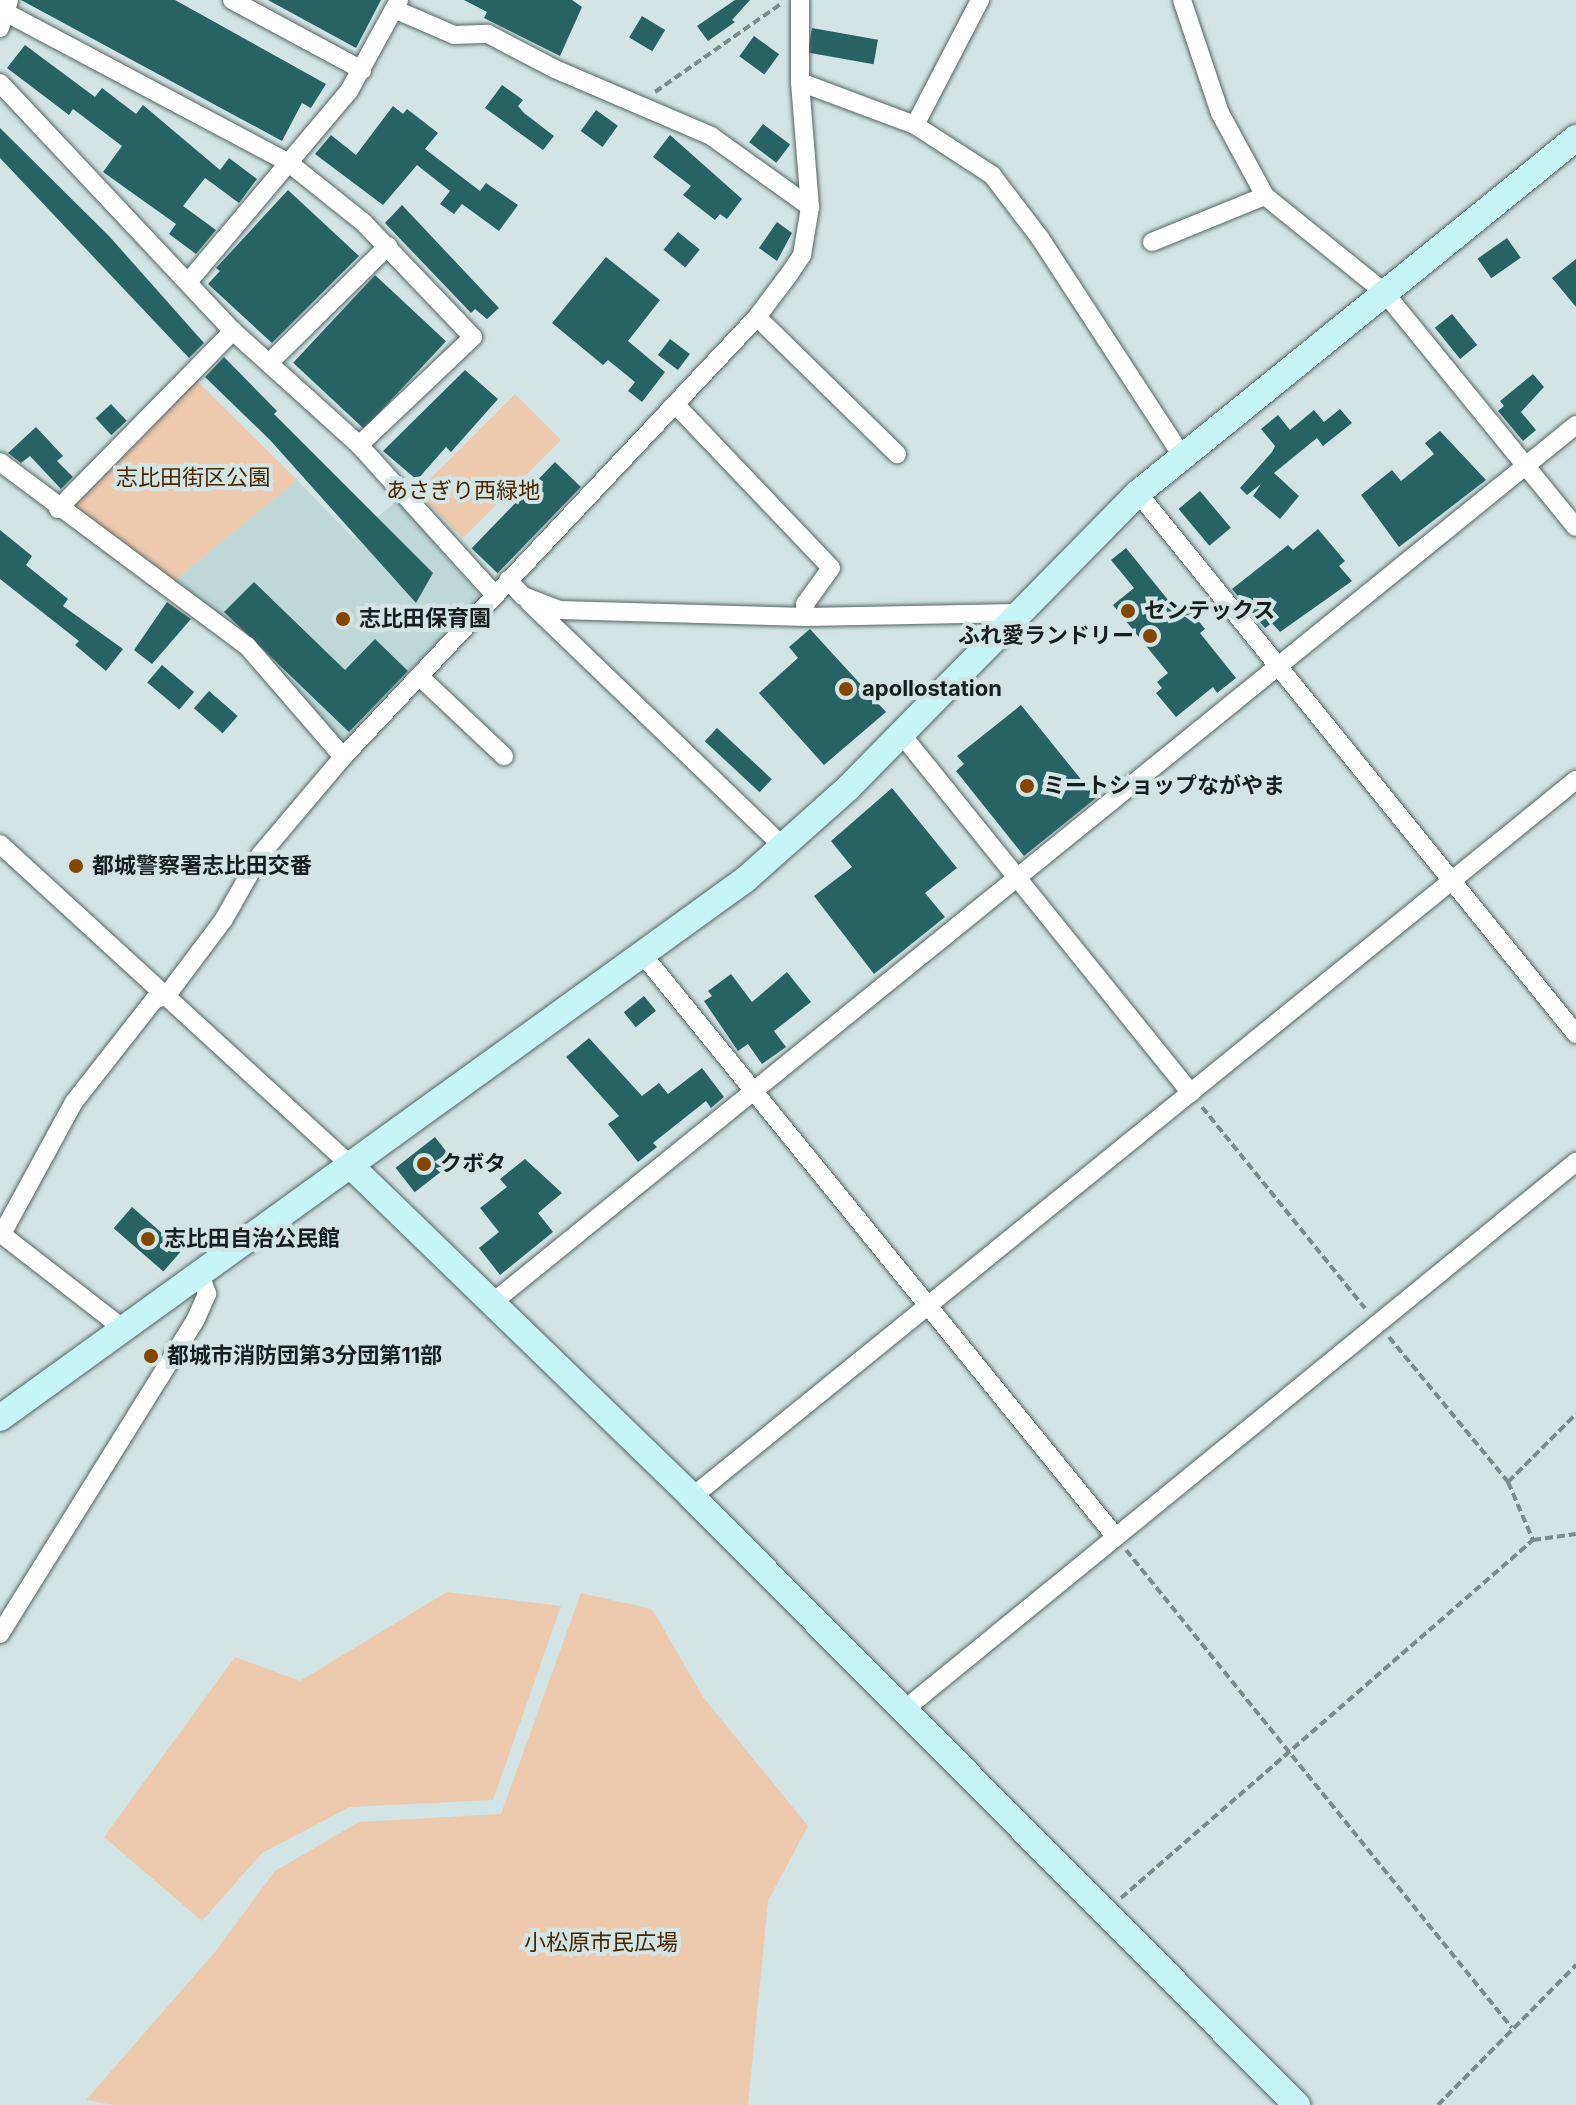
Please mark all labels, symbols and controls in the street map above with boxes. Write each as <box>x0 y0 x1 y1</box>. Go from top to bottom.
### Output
park label: 志比田街区公園 <box>116 465 270 491</box>
park label: あさぎり西緑地 <box>386 478 540 504</box>
place label: センテックス <box>1144 598 1276 624</box>
marker: センテックス <box>1119 602 1137 620</box>
place label: 志比田保育園 <box>359 606 491 632</box>
marker: 志比田保育園 <box>334 610 352 628</box>
place label: ふれ愛ランドリー <box>958 623 1134 649</box>
marker: ふれ愛ランドリー <box>1141 627 1159 645</box>
place label: apollostation <box>862 676 1002 702</box>
marker: apollostation <box>837 680 855 698</box>
place label: ミートショップながやま <box>1043 773 1285 799</box>
marker: ミートショップながやま <box>1018 777 1036 795</box>
place label: 都城警察署志比田交番 <box>92 853 312 879</box>
marker: 都城警察署志比田交番 <box>67 857 85 875</box>
place label: クボタ <box>440 1151 506 1177</box>
marker: クボタ <box>415 1155 433 1173</box>
place label: 志比田自治公民館 <box>164 1226 340 1252</box>
marker: 志比田自治公民館 <box>139 1230 157 1248</box>
place label: 都城市消防団第3分団第11部 <box>167 1343 442 1369</box>
marker: 都城市消防団第3分団第11部 <box>142 1347 160 1365</box>
park label: 小松原市民広場 <box>524 1930 678 1956</box>

